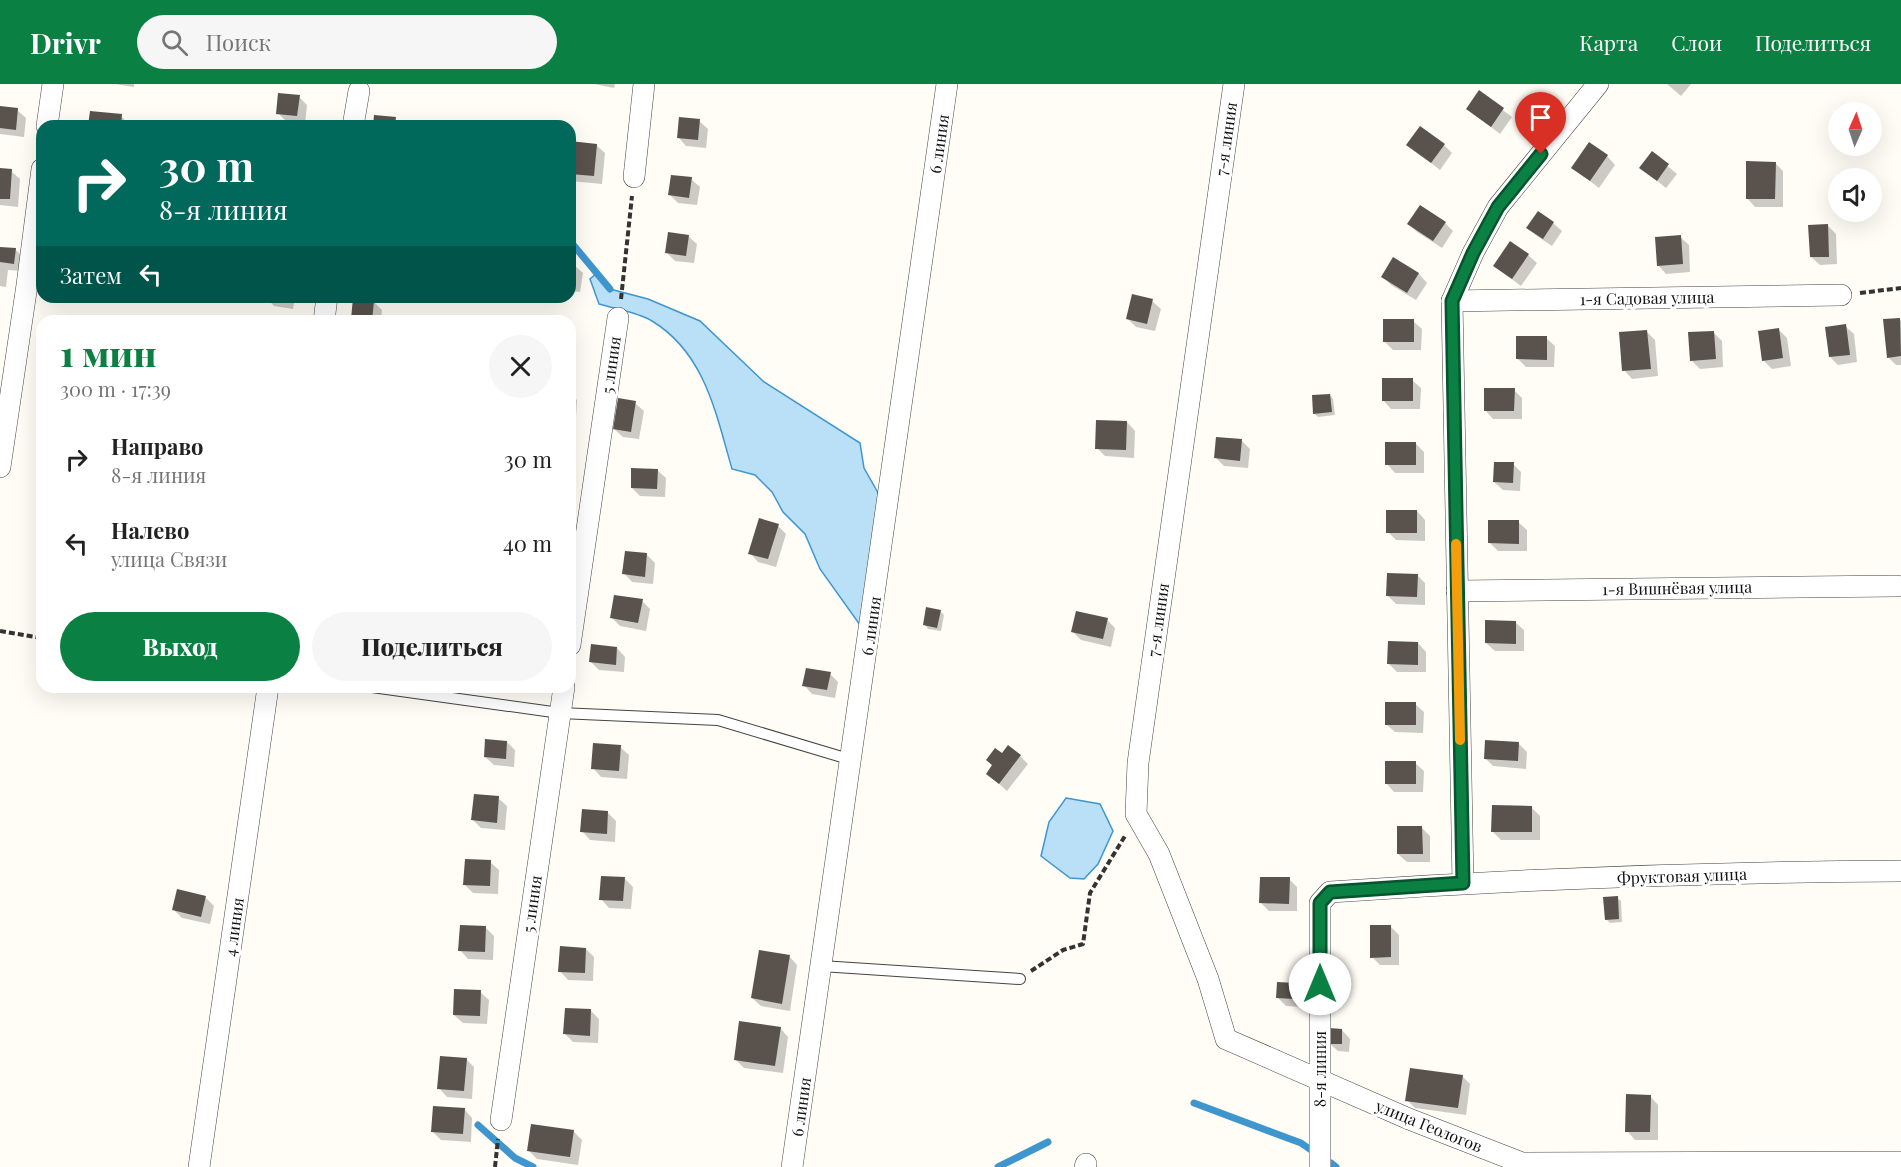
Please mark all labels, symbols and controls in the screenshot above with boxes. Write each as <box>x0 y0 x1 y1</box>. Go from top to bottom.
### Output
search box <box>137 15 557 69</box>
text: Drivr <box>30 24 101 61</box>
icon: search <box>158 26 191 59</box>
text: Поиск <box>206 27 271 57</box>
text: Карта <box>1579 28 1638 56</box>
text: Слои <box>1671 28 1722 56</box>
text: Поделиться <box>1755 28 1871 56</box>
pin <box>1515 92 1566 154</box>
street label: 7-я линия <box>1210 100 1241 177</box>
icon: arrive <box>1524 101 1557 134</box>
north arrow <box>1828 102 1882 156</box>
map controls <box>1828 102 1882 222</box>
street label: 6 линия <box>924 113 953 175</box>
text: 30 m <box>159 137 254 193</box>
icon: right <box>60 144 138 222</box>
button: sound <box>1828 168 1882 222</box>
text: 8-я линия <box>159 191 288 227</box>
icon: left <box>134 258 167 291</box>
text: Затем <box>60 260 122 290</box>
street label: 1-я Садовая улица <box>1579 286 1715 309</box>
text: 1 мин <box>60 328 157 376</box>
street label: 5 линия <box>596 334 625 395</box>
button: close <box>489 335 552 398</box>
text: 300 m · 17:39 <box>60 375 171 402</box>
text: Направо <box>111 431 204 461</box>
icon: right <box>60 443 93 476</box>
text: 30 m <box>504 444 552 474</box>
text: 8-я линия <box>111 461 206 488</box>
text: Налево <box>111 515 189 545</box>
icon: left <box>60 527 93 560</box>
text: 40 m <box>503 528 552 558</box>
text: улица Связи <box>111 545 227 572</box>
street label: 1-я Вишнёвая улица <box>1602 576 1752 599</box>
street label: 7-я линия <box>1142 581 1173 658</box>
street label: 6 линия <box>856 595 885 657</box>
button: Выход <box>60 612 300 681</box>
button: Поделиться <box>312 612 552 681</box>
street label: Фруктовая улица <box>1617 863 1747 888</box>
street label: 5 линия <box>517 873 546 934</box>
street label: 4 линия <box>219 896 248 958</box>
position arrow <box>1288 952 1352 1016</box>
street label: 8-я линия <box>1309 1030 1330 1107</box>
street label: 6 линия <box>786 1076 815 1138</box>
street label: улица Геологов <box>1372 1094 1486 1157</box>

